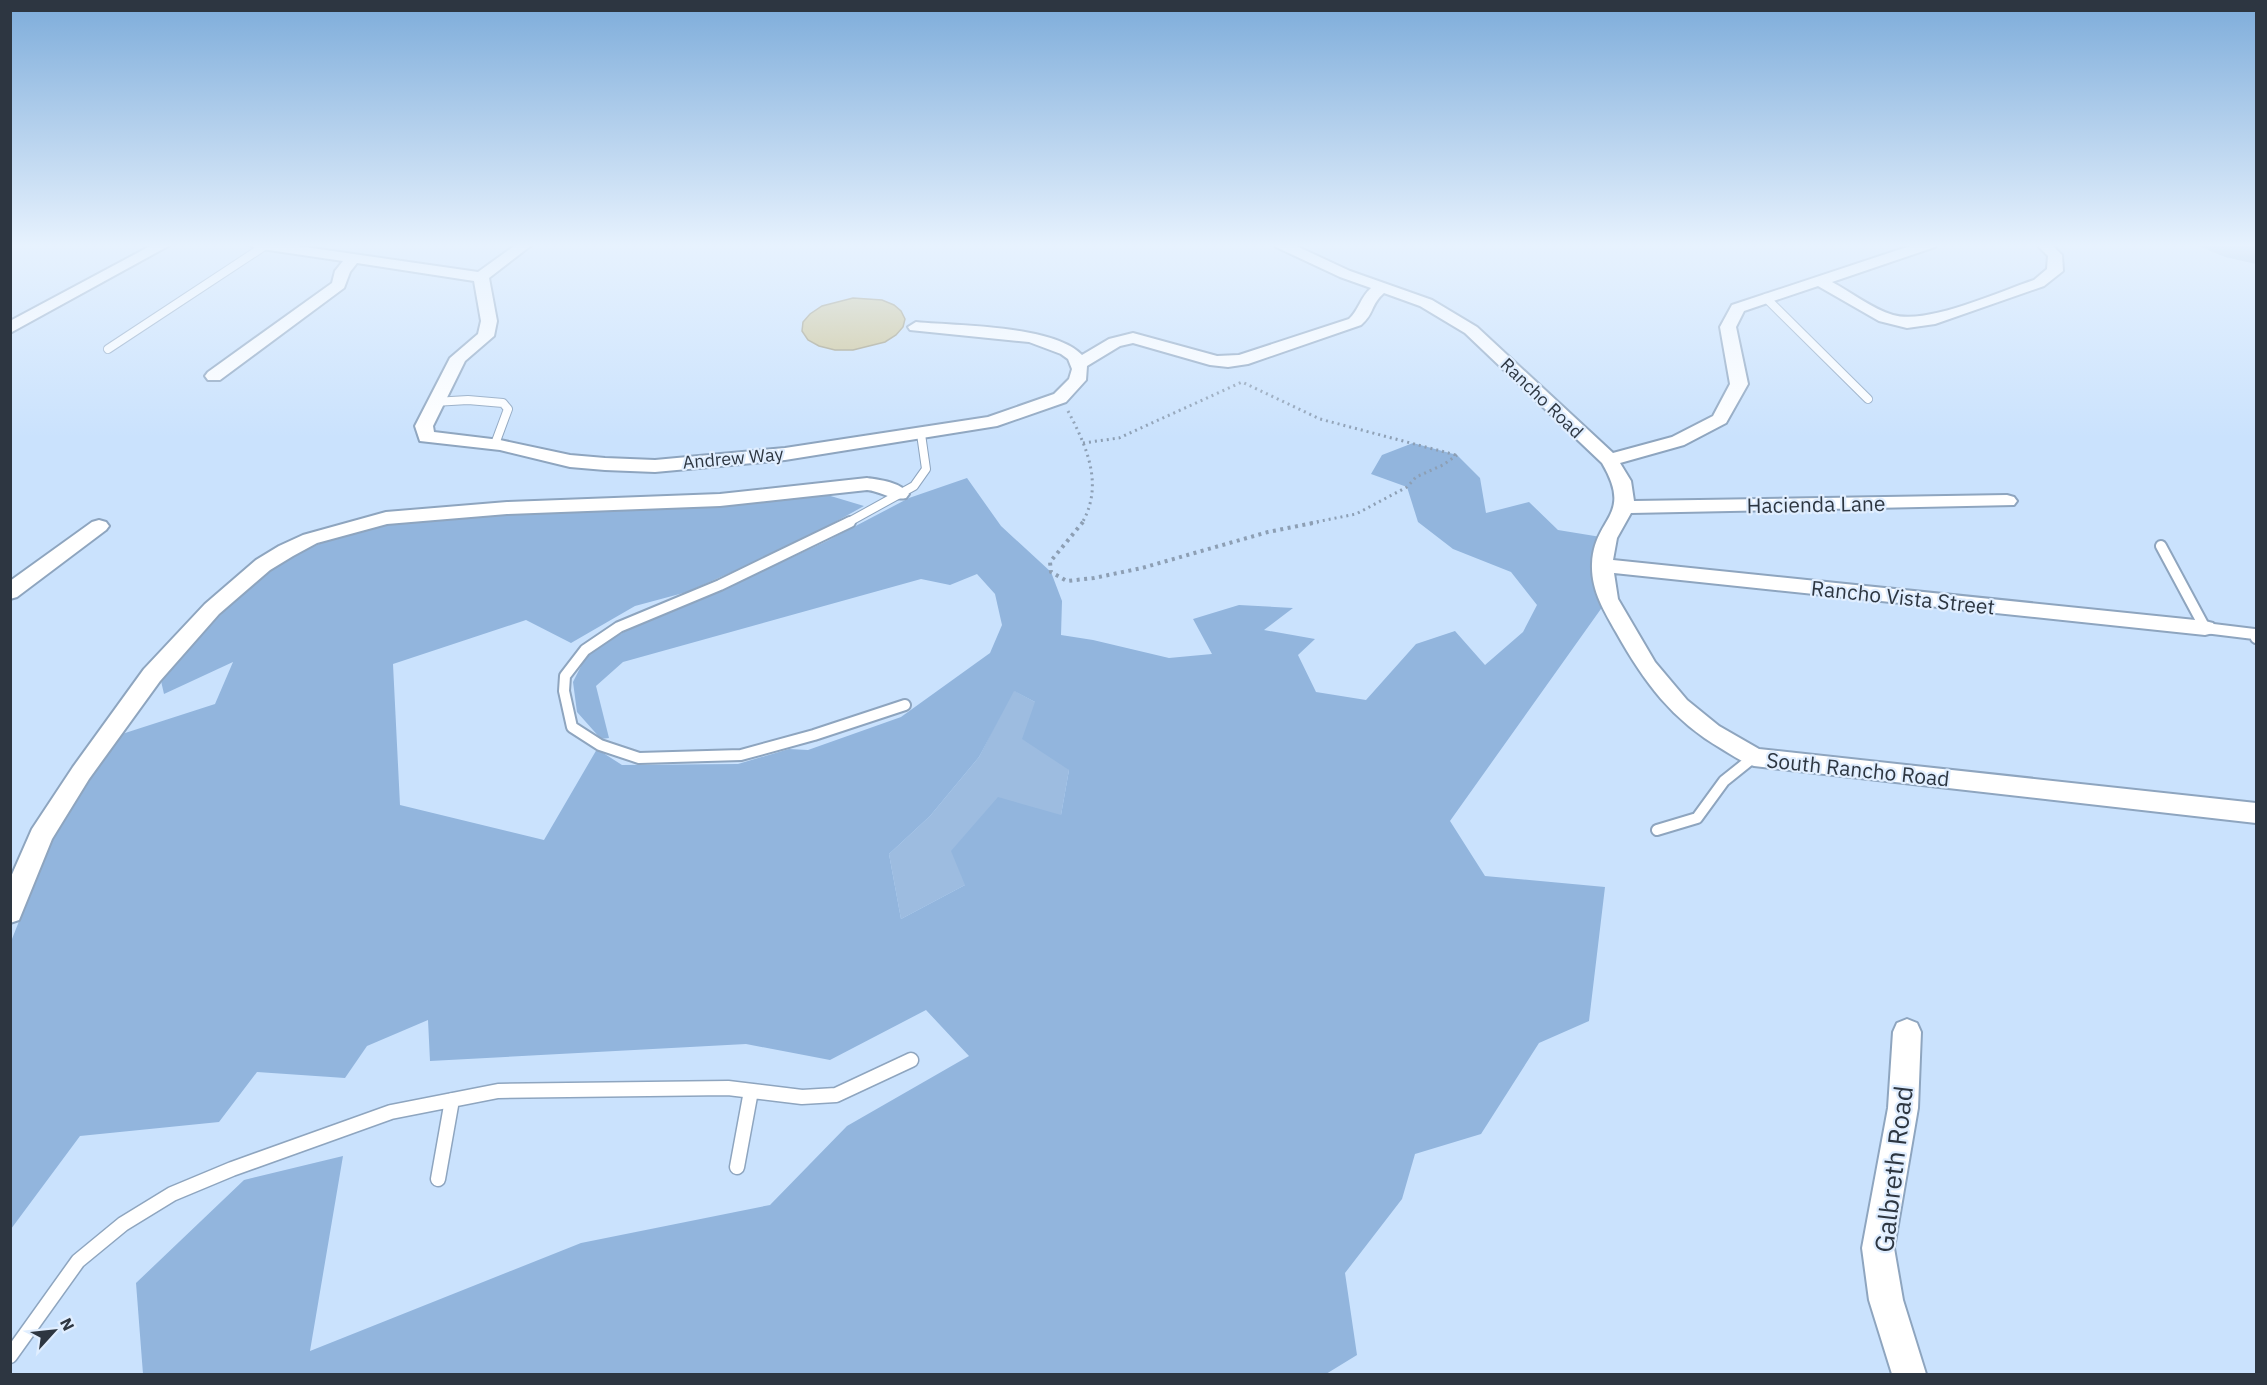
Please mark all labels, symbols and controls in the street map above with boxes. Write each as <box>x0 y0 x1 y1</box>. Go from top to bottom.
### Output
street label: Rancho Road <box>1496 353 1588 443</box>
street label: Andrew Way <box>682 442 784 474</box>
street label: Hacienda Lane <box>1746 489 1886 519</box>
street label: Rancho Vista Street <box>1810 573 1996 621</box>
street label: South Rancho Road <box>1765 745 1951 793</box>
street label: Galbreth Road <box>1866 1084 1920 1254</box>
north arrow <box>24 1301 84 1361</box>
text: N <box>56 1314 79 1334</box>

